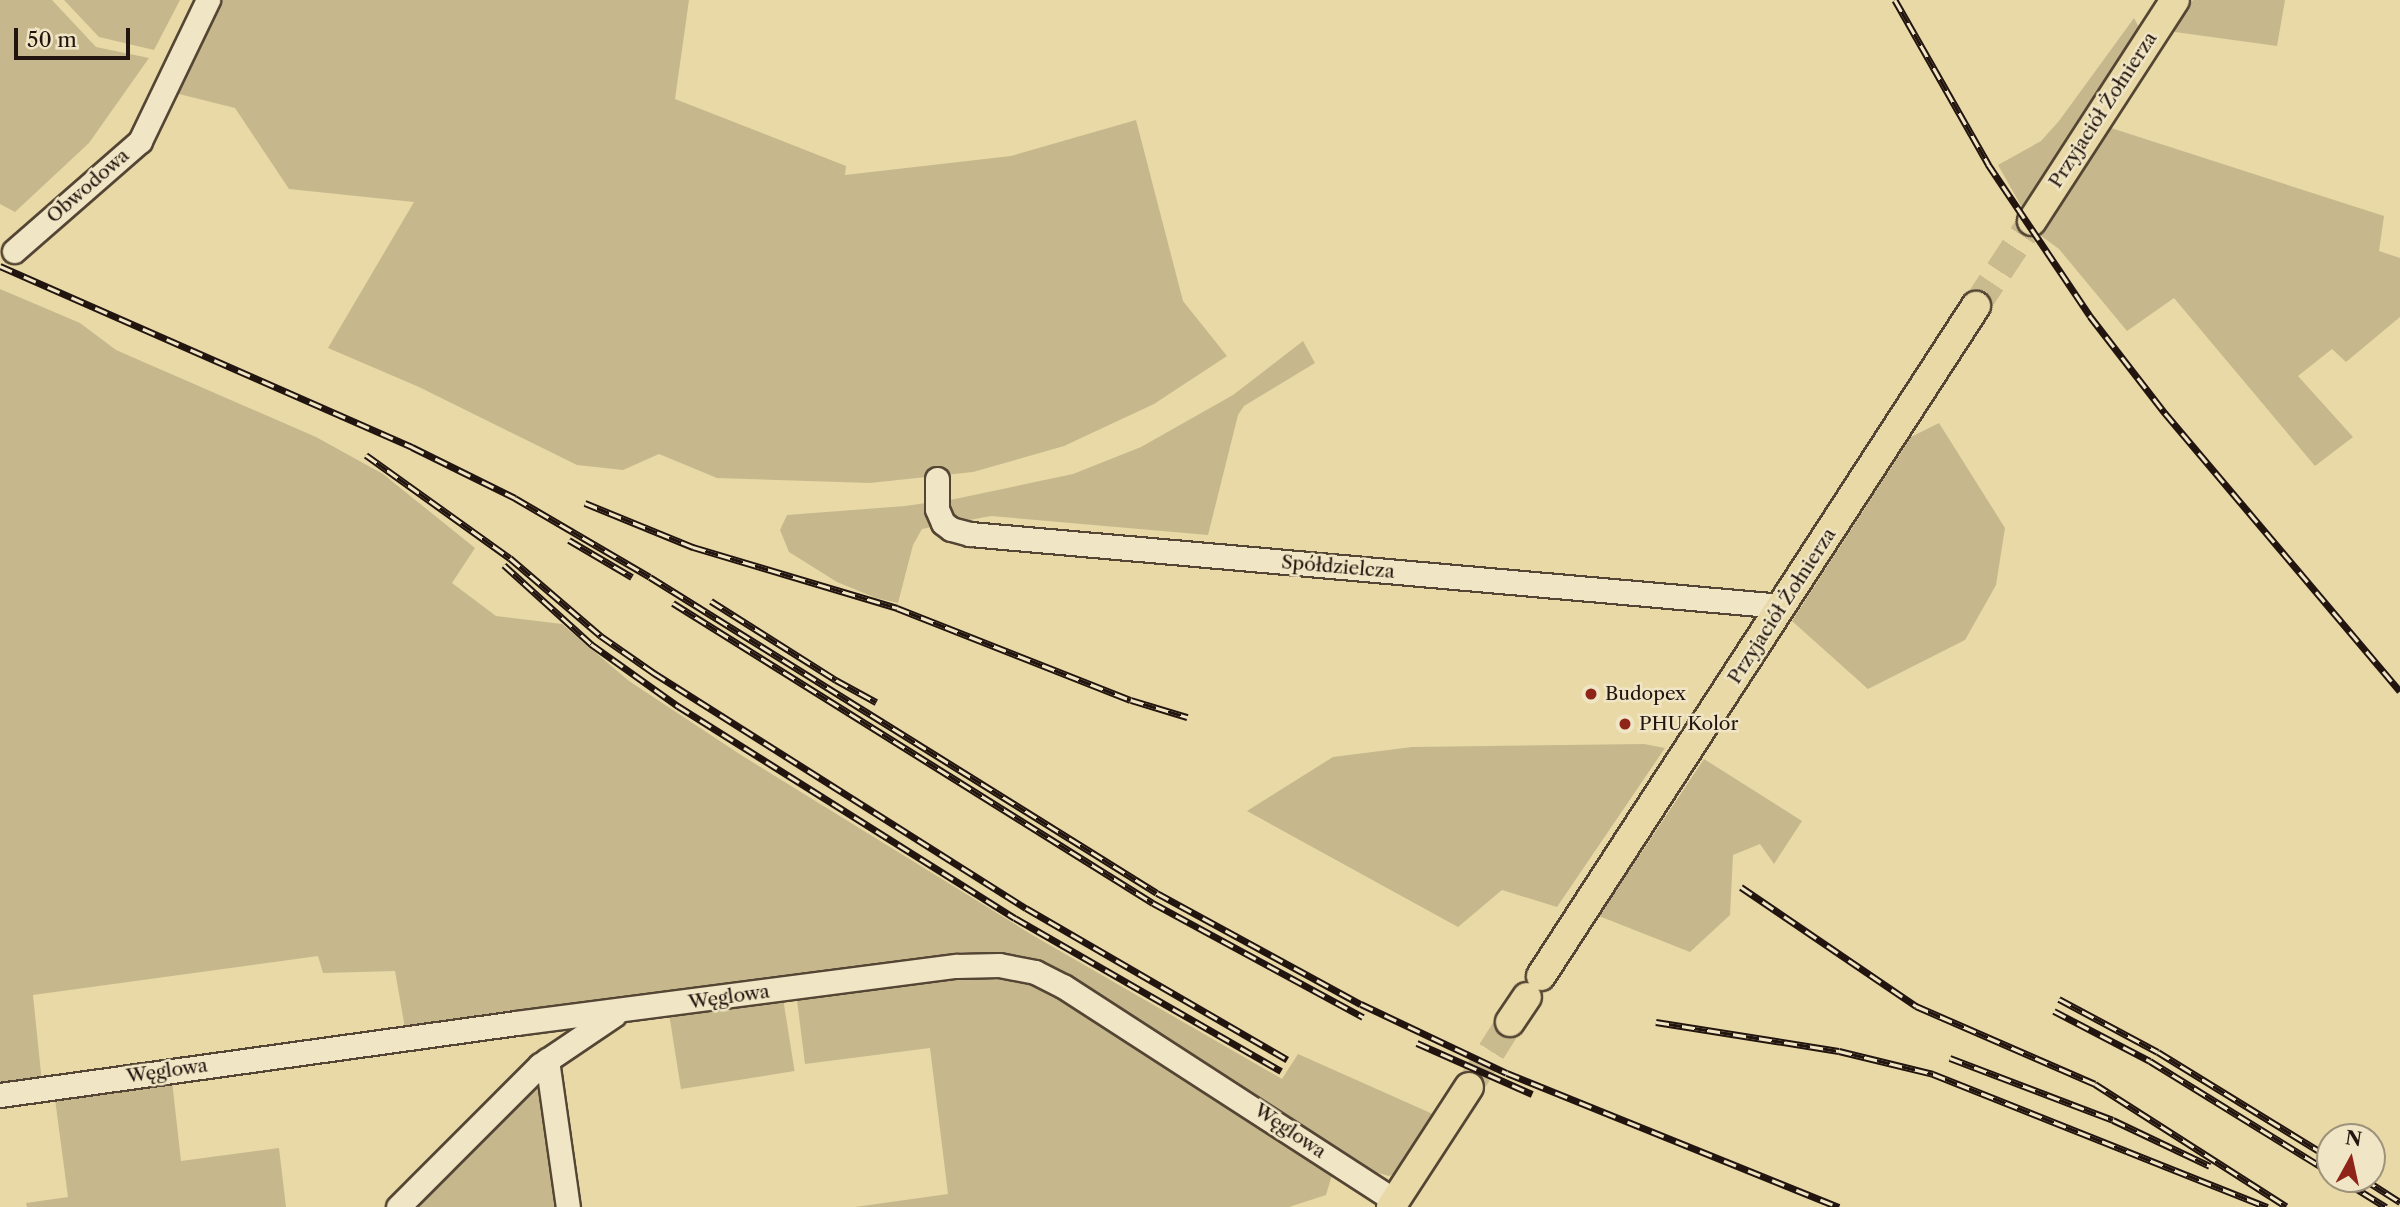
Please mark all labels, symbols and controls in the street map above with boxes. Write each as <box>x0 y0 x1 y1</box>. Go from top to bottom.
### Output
scale bar <box>18 14 133 58</box>
text: 50 m <box>27 27 77 52</box>
street label: Przyjaciół Żołnierza <box>2044 28 2162 192</box>
street label: Obwodowa <box>42 144 134 228</box>
street label: Przyjaciół Żołnierza <box>1723 524 1841 688</box>
street label: Spółdzielcza <box>1280 551 1396 583</box>
place label: Budopex <box>1605 683 1686 705</box>
marker: Budopex <box>1583 686 1599 702</box>
place label: PHU Kolor <box>1639 713 1738 735</box>
marker: PHU Kolor <box>1617 716 1633 732</box>
street label: Węglowa <box>687 980 771 1014</box>
street label: Węglowa <box>125 1054 209 1088</box>
street label: Węglowa <box>1250 1099 1330 1163</box>
north arrow <box>2316 1123 2386 1193</box>
text: N <box>2344 1126 2363 1151</box>

